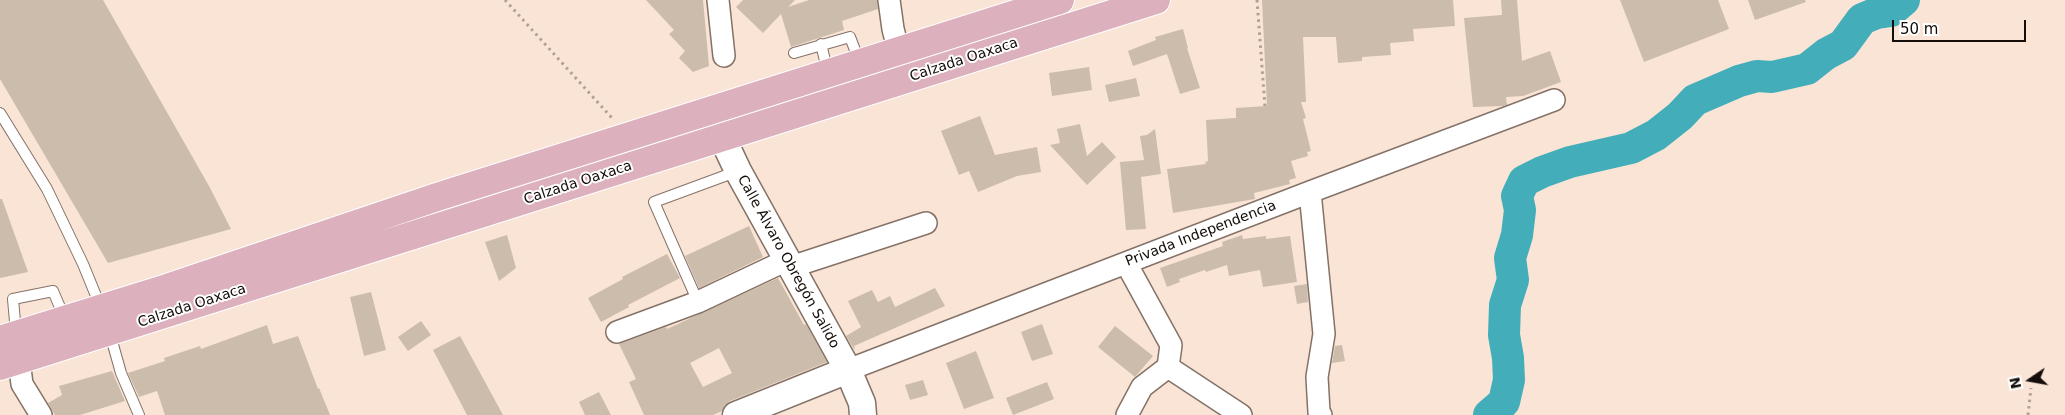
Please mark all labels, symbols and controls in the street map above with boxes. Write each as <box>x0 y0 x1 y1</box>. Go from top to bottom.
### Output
scale bar <box>1895 10 2029 42</box>
text: 50 m <box>1900 20 1938 38</box>
street label: Calzada Oaxaca <box>908 35 1020 85</box>
street label: Calzada Oaxaca <box>522 158 634 208</box>
street label: Calle Álvaro Obregón Salido <box>733 172 843 352</box>
street label: Privada Independencia <box>1123 197 1279 271</box>
street label: Calzada Oaxaca <box>136 281 248 331</box>
north arrow <box>2005 355 2055 405</box>
text: N <box>2006 376 2024 391</box>

